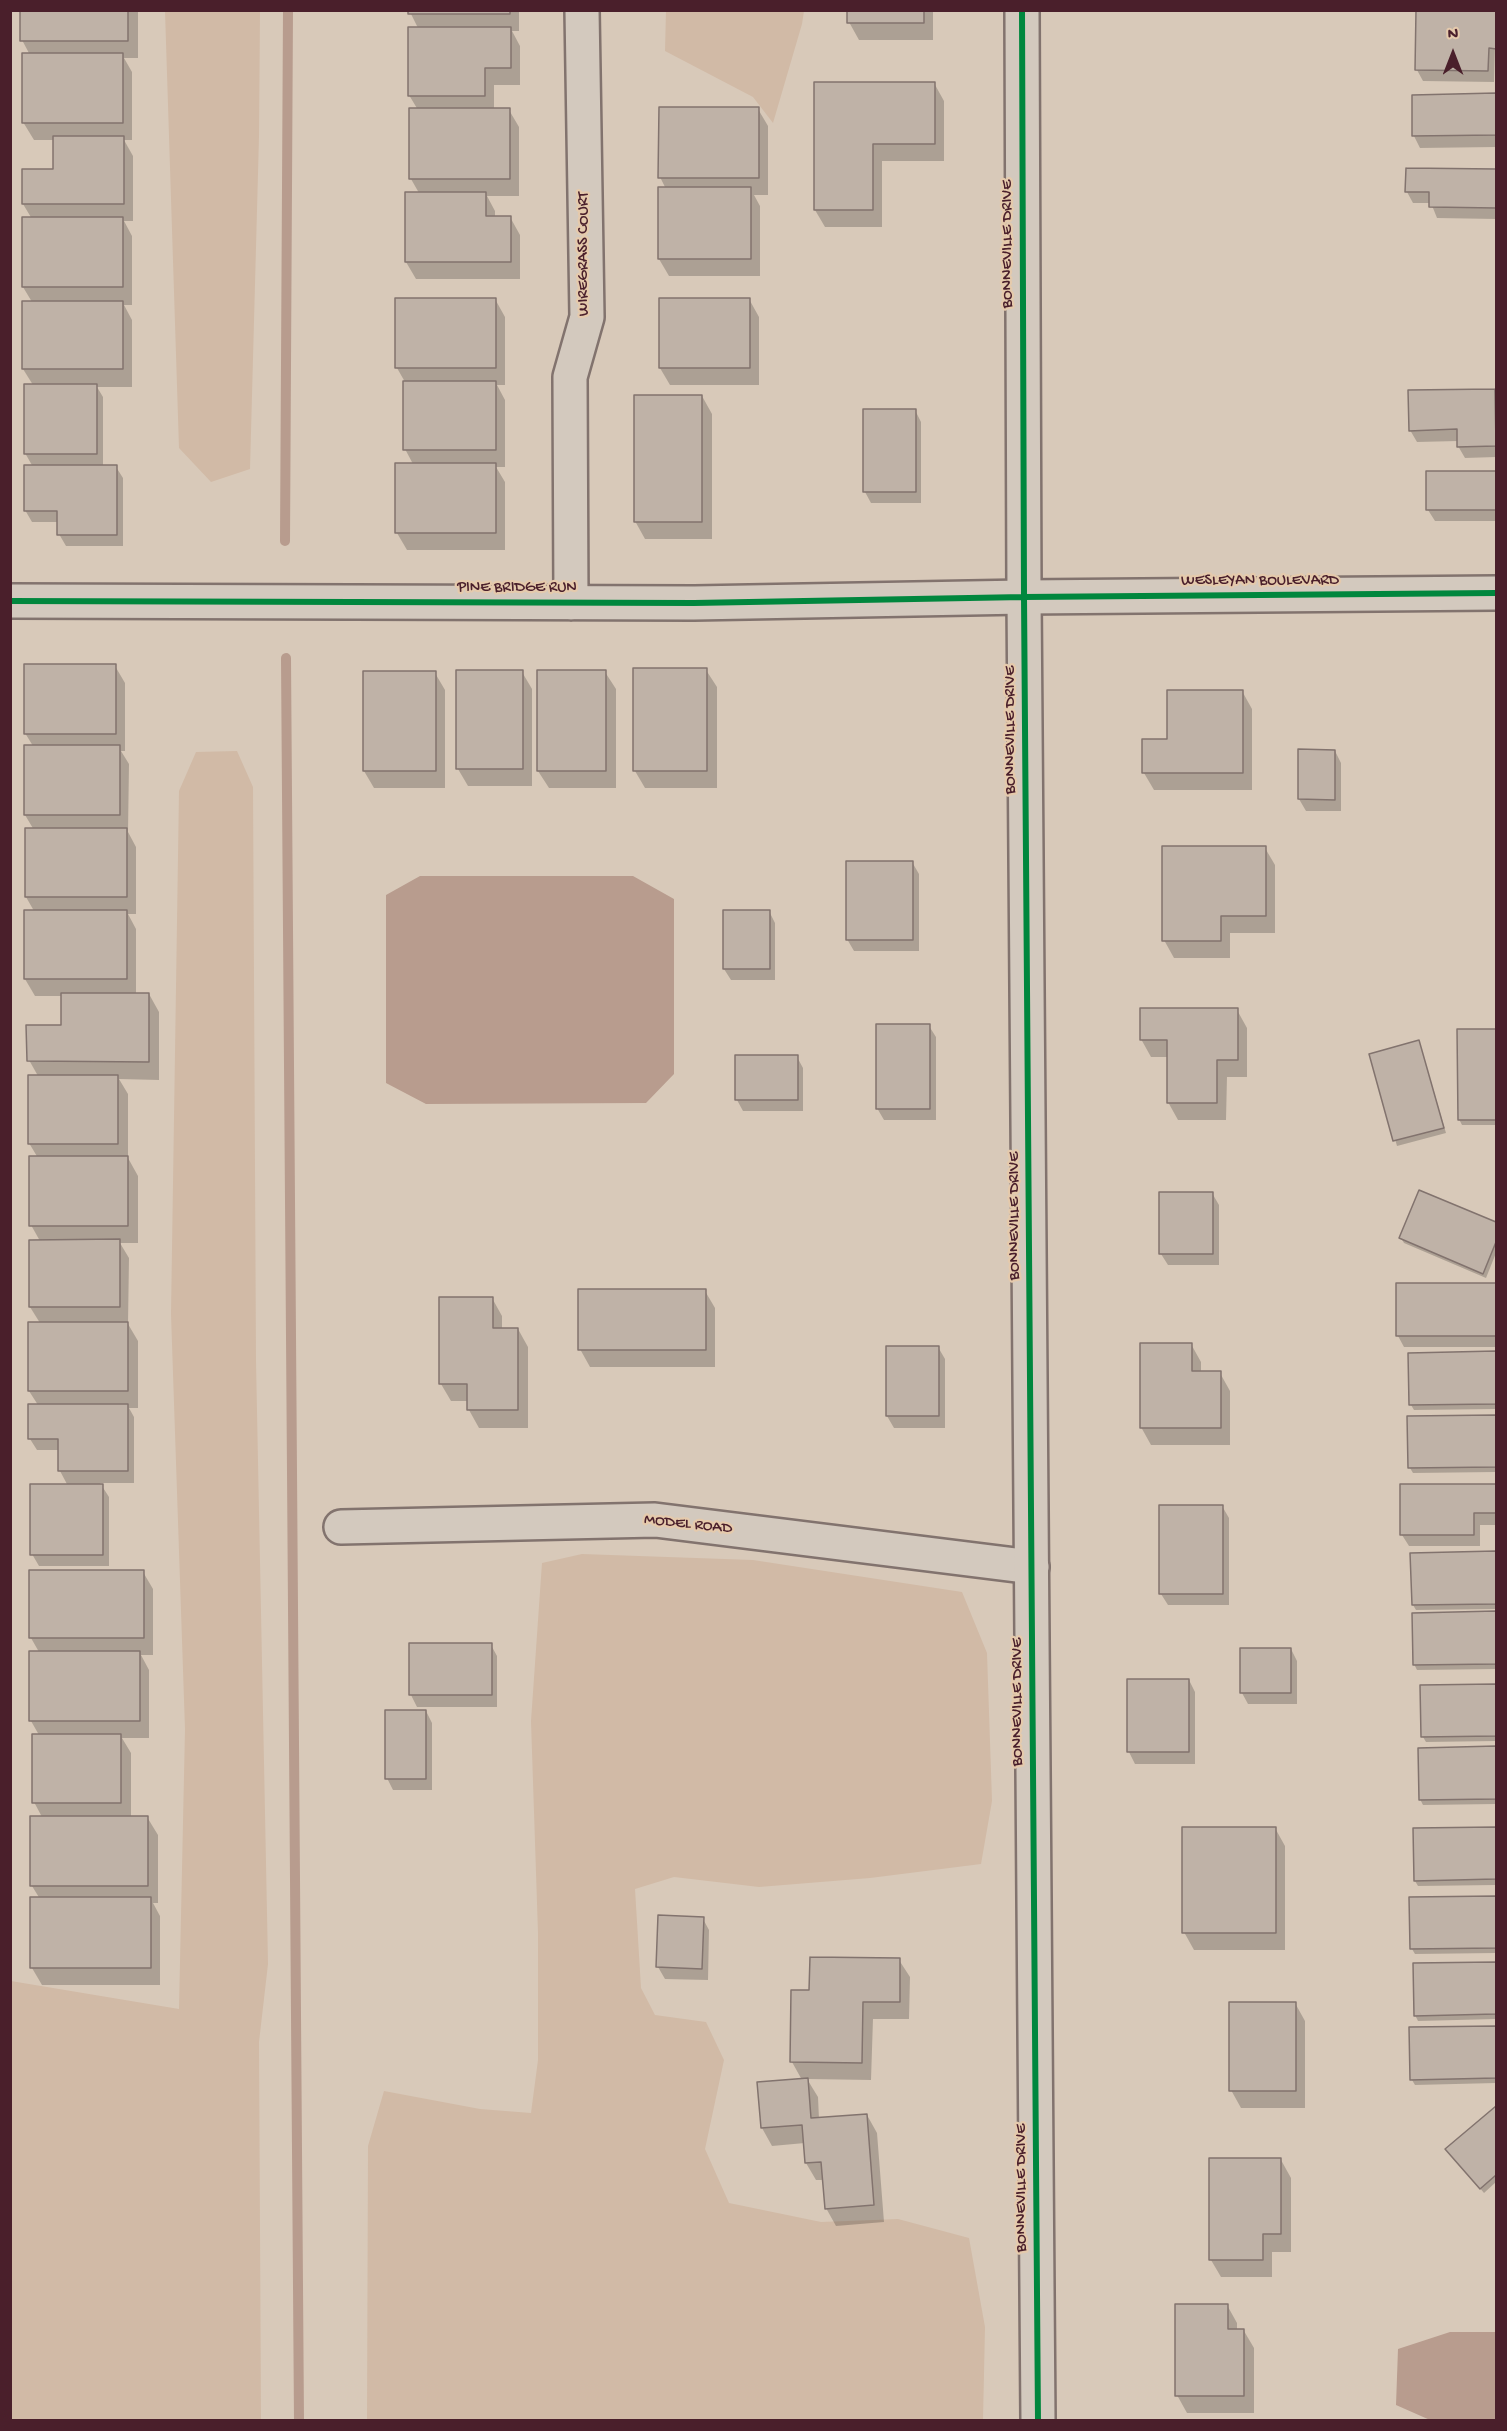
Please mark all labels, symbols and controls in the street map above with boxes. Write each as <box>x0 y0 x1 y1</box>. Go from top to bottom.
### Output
north arrow <box>1423 24 1483 84</box>
text: N <box>1448 26 1458 45</box>
street label: BONNEVILLE DRIVE <box>999 180 1019 308</box>
street label: WIREGRASS COURT <box>575 192 595 316</box>
street label: WESLEYAN BOULEVARD <box>1181 572 1339 592</box>
street label: PINE BRIDGE RUN <box>457 579 577 599</box>
street label: BONNEVILLE DRIVE <box>1002 666 1022 794</box>
street label: BONNEVILLE DRIVE <box>1006 1152 1026 1280</box>
street label: MODEL ROAD <box>643 1511 733 1539</box>
street label: BONNEVILLE DRIVE <box>1009 1638 1029 1766</box>
street label: BONNEVILLE DRIVE <box>1013 2124 1033 2252</box>

